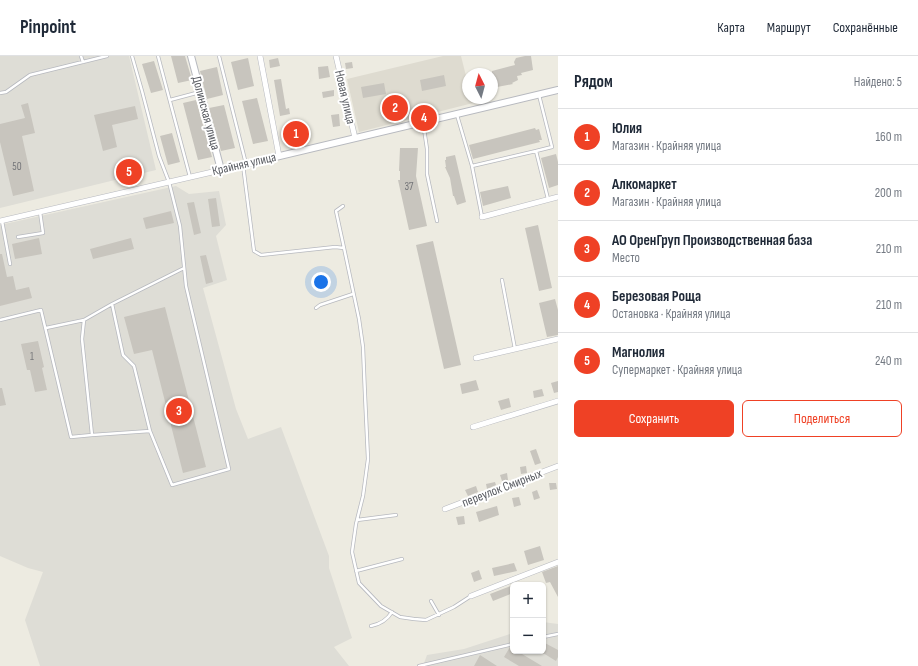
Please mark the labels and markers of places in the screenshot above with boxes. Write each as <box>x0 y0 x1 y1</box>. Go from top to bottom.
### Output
pin: 2 <box>382 93 408 123</box>
pin: 4 <box>411 103 437 133</box>
pin: 1 <box>283 119 309 149</box>
pin: 5 <box>116 157 142 187</box>
pin: 3 <box>166 396 192 426</box>

